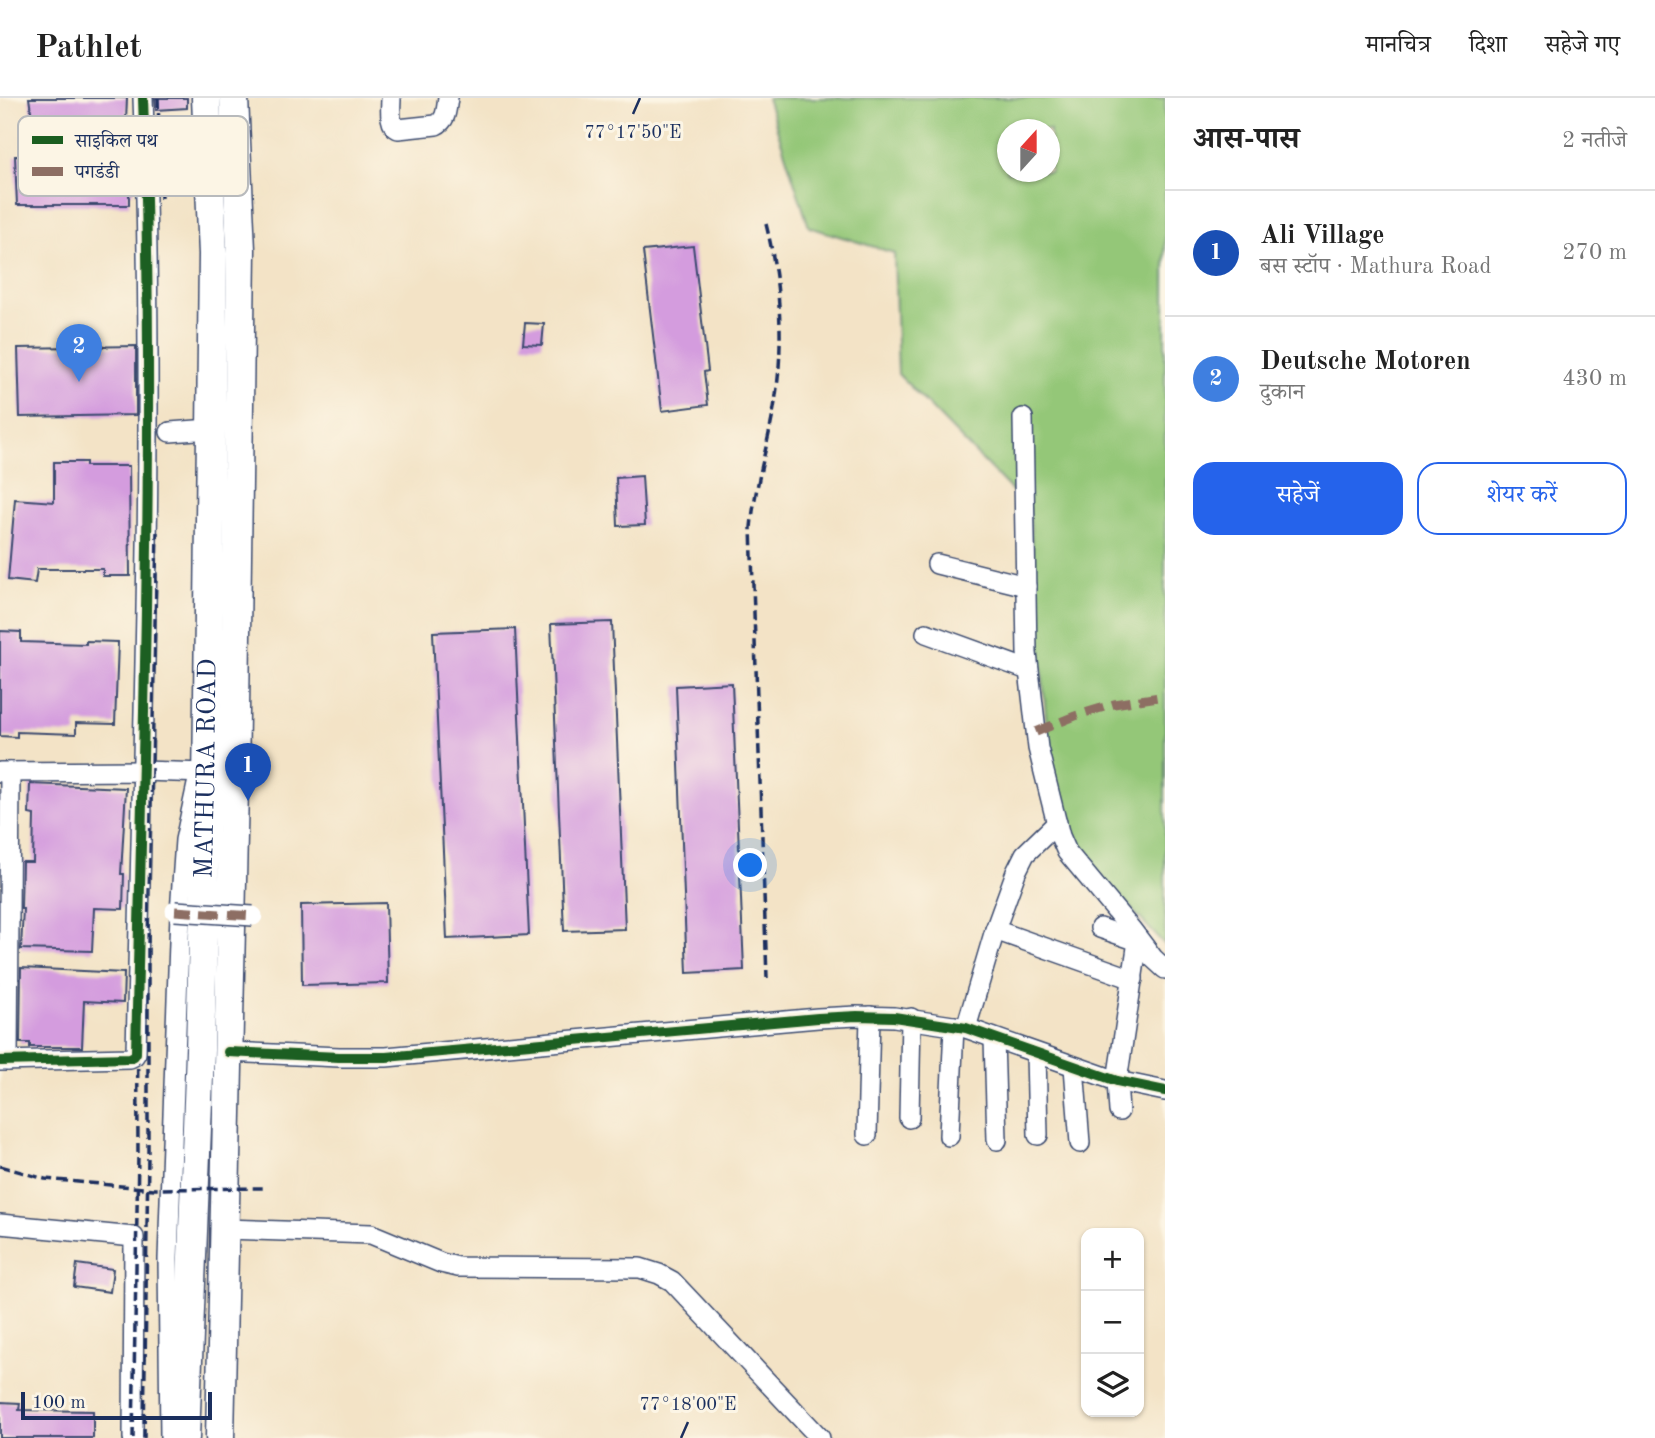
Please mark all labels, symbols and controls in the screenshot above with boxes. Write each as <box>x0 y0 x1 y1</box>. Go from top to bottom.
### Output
text: Pathlet <box>35 32 142 65</box>
text: मानचित्र <box>1366 34 1431 58</box>
text: दिशा <box>1469 34 1507 58</box>
text: सहेजे गए <box>1545 34 1620 58</box>
legend <box>18 116 248 196</box>
north arrow <box>997 119 1060 182</box>
text: 77°17'50"E <box>585 124 681 142</box>
text: आस-पास <box>1193 125 1300 155</box>
text: 2 नतीजे <box>1562 129 1627 152</box>
text: साइकिल पथ <box>74 130 158 152</box>
text: पगडंडी <box>74 161 120 183</box>
text: Ali Village <box>1260 223 1385 249</box>
text: 1 <box>1209 241 1223 264</box>
text: 270 m <box>1562 241 1627 264</box>
text: बस स्टॉप · Mathura Road <box>1260 255 1491 278</box>
pin: 2 <box>56 324 102 382</box>
text: Deutsche Motoren <box>1260 349 1471 375</box>
text: 2 <box>1209 367 1223 390</box>
text: 430 m <box>1562 367 1627 390</box>
text: दुकान <box>1260 381 1304 404</box>
button: सहेजें <box>1193 462 1403 535</box>
button: शेयर करें <box>1417 462 1627 535</box>
street label: MATHURA ROAD <box>192 658 221 879</box>
pin: 1 <box>225 743 271 801</box>
your location <box>733 848 767 882</box>
map controls <box>1081 1228 1144 1417</box>
button: + <box>1081 1228 1144 1291</box>
button: − <box>1081 1291 1144 1354</box>
button: layers <box>1081 1354 1144 1417</box>
scale bar <box>21 1389 212 1421</box>
text: 100 m <box>32 1394 85 1413</box>
text: 77°18'00"E <box>640 1396 736 1414</box>

